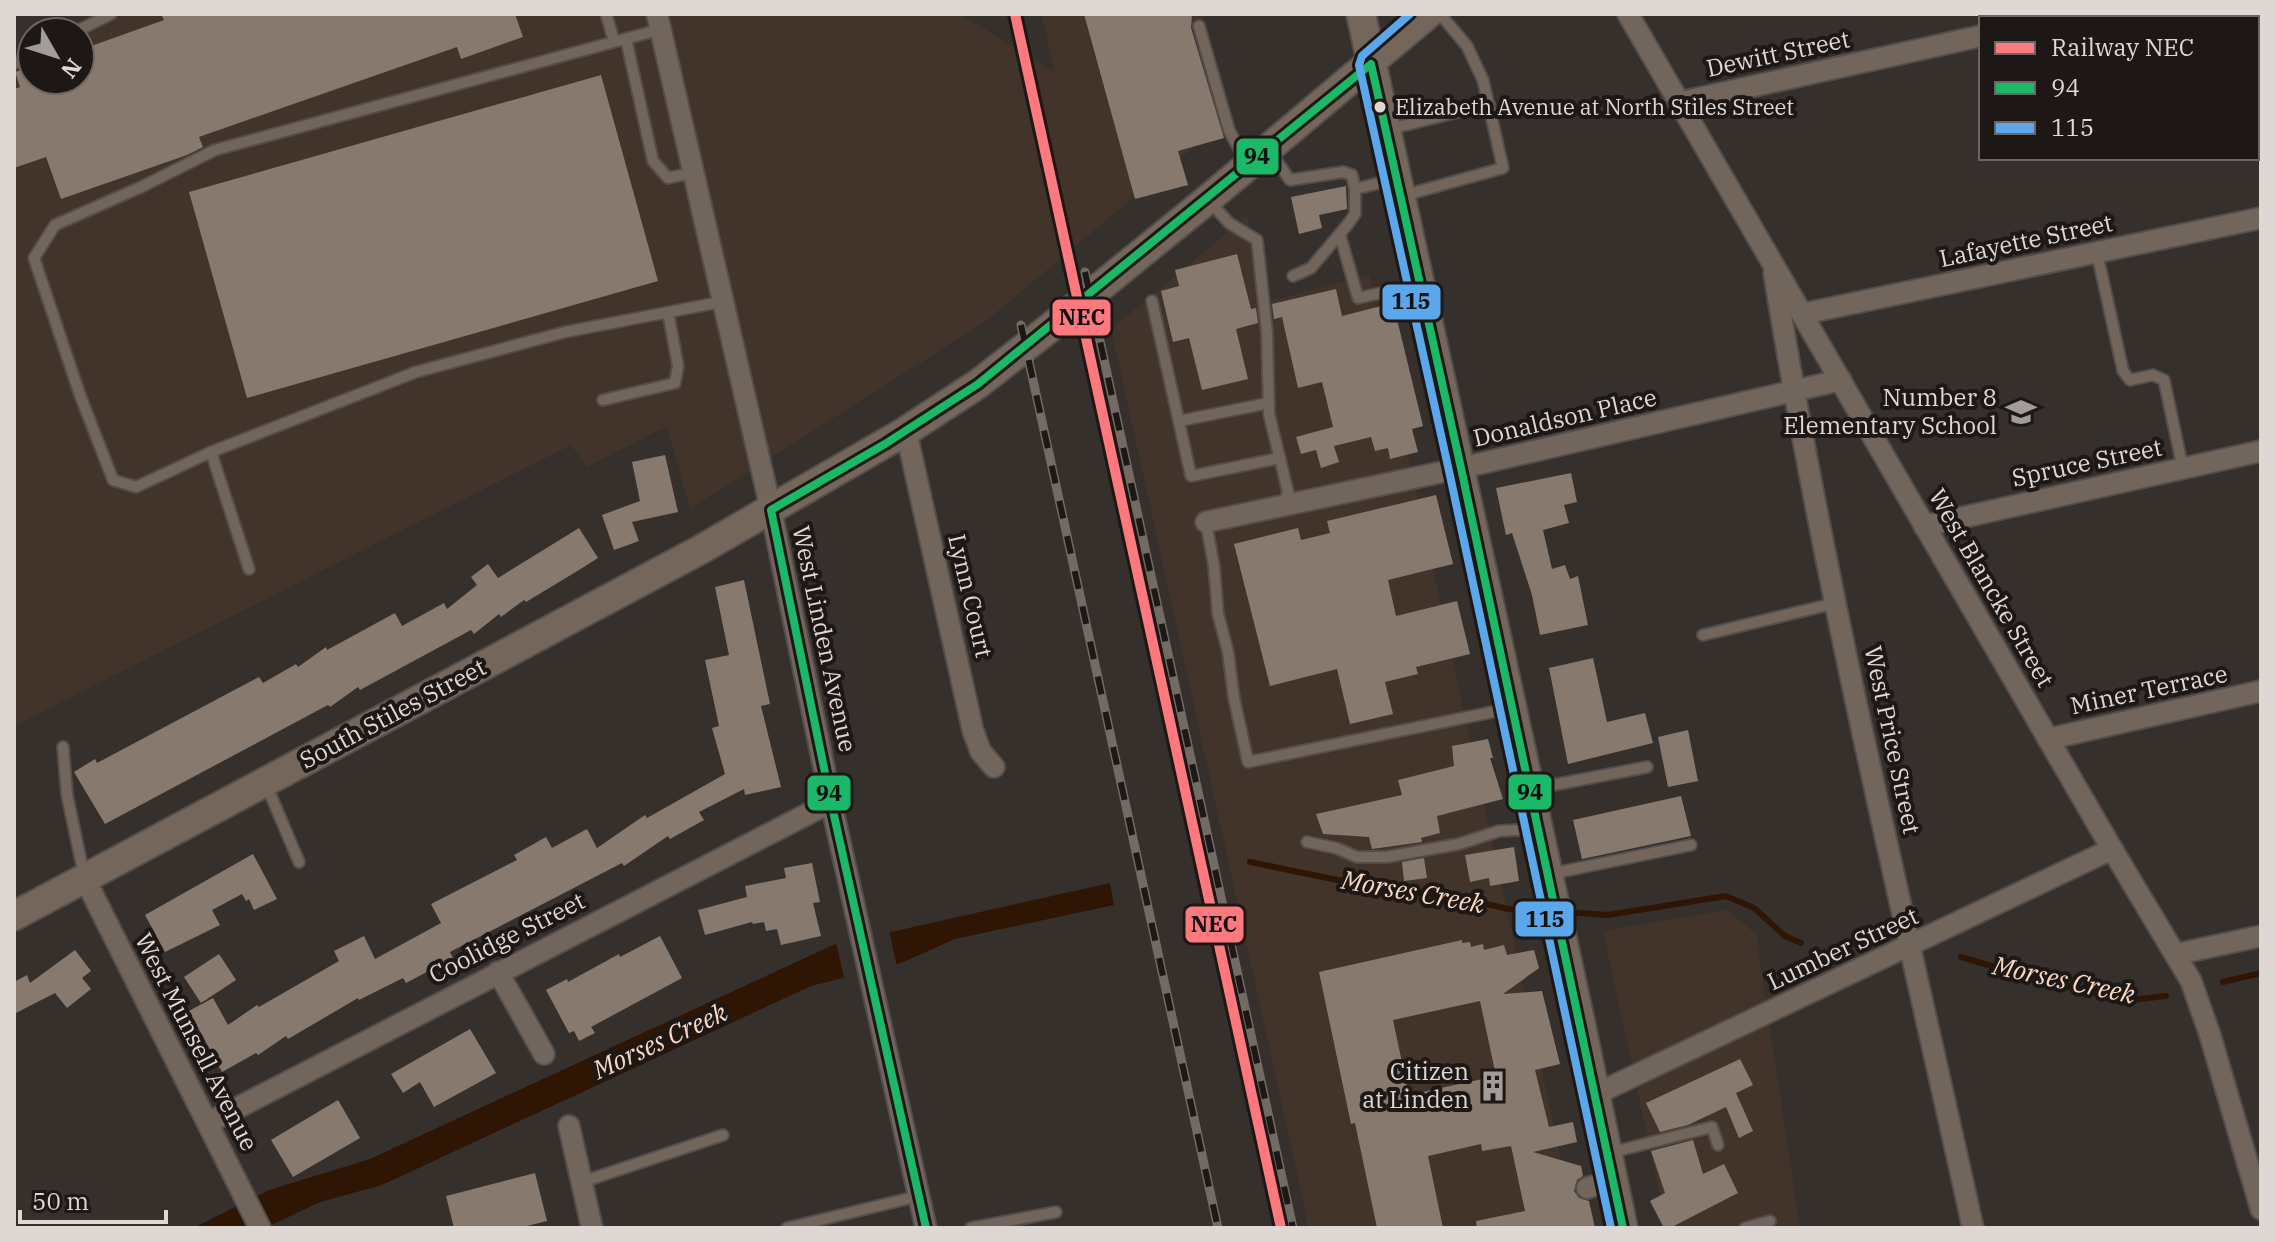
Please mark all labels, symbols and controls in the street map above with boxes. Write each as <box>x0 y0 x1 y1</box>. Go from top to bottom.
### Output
north arrow <box>16 16 96 96</box>
legend <box>1979 16 2259 160</box>
street label: Dewitt Street <box>1703 22 1852 84</box>
text: Railway NEC <box>2051 31 2194 63</box>
text: N <box>55 53 89 85</box>
text: 94 <box>2051 71 2080 103</box>
place label: Elizabeth Avenue at North Stiles Street <box>1395 92 1794 121</box>
marker: Elizabeth Avenue at North Stiles Street <box>1372 99 1388 115</box>
text: 115 <box>2051 111 2094 143</box>
line badge: 94 <box>1235 137 1280 176</box>
text: 94 <box>1244 141 1270 170</box>
street label: Lafayette Street <box>1936 206 2115 274</box>
line badge: 115 <box>1381 283 1442 321</box>
text: 115 <box>1391 286 1431 315</box>
line badge: NEC <box>1051 298 1112 337</box>
text: NEC <box>1059 302 1105 331</box>
street label: Donaldson Place <box>1470 380 1660 454</box>
place label: Number 8 Elementary School <box>1783 381 1997 441</box>
school or university icon: Number 8 Elementary School <box>2004 395 2038 429</box>
street label: Spruce Street <box>2009 431 2165 494</box>
street label: West Blancke Street <box>1922 482 2062 693</box>
street label: West Linden Avenue <box>785 523 865 755</box>
street label: Lynn Court <box>941 531 1001 661</box>
street label: West Price Street <box>1857 643 1929 837</box>
street label: South Stiles Street <box>294 651 491 776</box>
street label: Miner Terrace <box>2067 657 2230 721</box>
line badge: 94 <box>1507 773 1553 811</box>
line badge: 94 <box>806 774 852 812</box>
text: 94 <box>1517 777 1543 806</box>
text: 94 <box>816 778 842 807</box>
water label: Morses Creek <box>1338 862 1488 920</box>
street label: Coolidge Street <box>423 884 590 990</box>
street label: Lumber Street <box>1762 899 1923 997</box>
line badge: 115 <box>1514 900 1575 938</box>
text: 115 <box>1525 904 1565 933</box>
line badge: NEC <box>1184 905 1245 944</box>
text: NEC <box>1191 909 1237 938</box>
street label: West Munsell Avenue <box>128 927 266 1156</box>
water label: Morses Creek <box>1989 947 2139 1011</box>
water label: Morses Creek <box>586 994 733 1086</box>
place label: Citizen at Linden <box>1362 1055 1469 1115</box>
building icon: Citizen at Linden <box>1476 1069 1510 1103</box>
scale bar <box>20 1174 166 1224</box>
text: 50 m <box>32 1185 89 1217</box>

